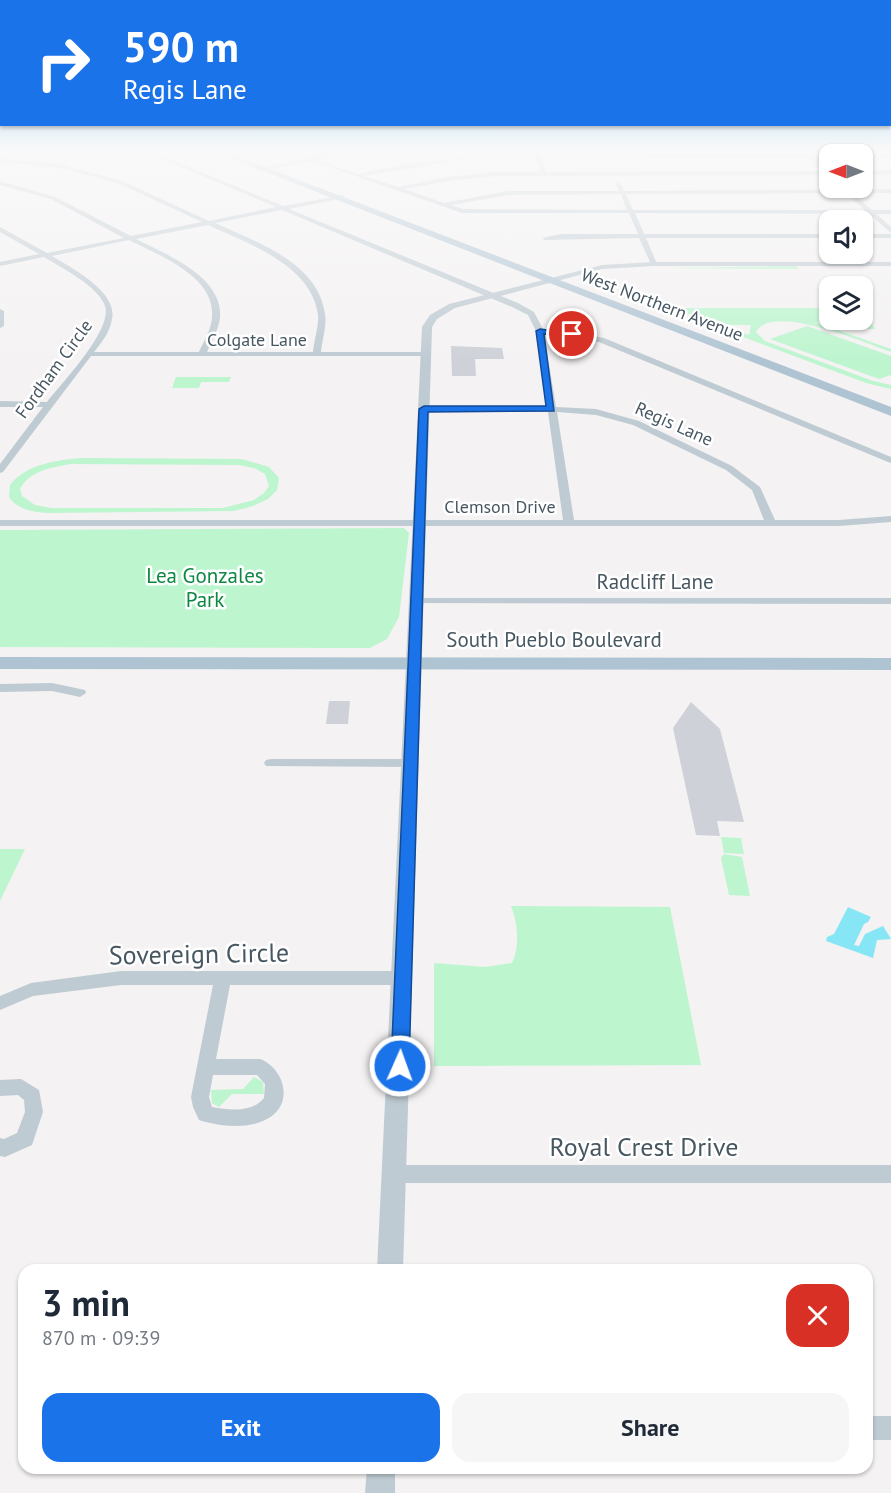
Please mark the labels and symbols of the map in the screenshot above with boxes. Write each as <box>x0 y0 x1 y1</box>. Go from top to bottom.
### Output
north arrow <box>819 144 873 198</box>
street label: West Northern Avenue <box>578 263 746 346</box>
pin <box>546 308 597 359</box>
street label: Fordham Circle <box>10 315 97 423</box>
street label: Colgate Lane <box>207 328 307 351</box>
street label: Regis Lane <box>632 396 717 451</box>
street label: Clemson Drive <box>444 495 556 518</box>
park label: Lea Gonzales Park <box>146 562 264 613</box>
street label: Radcliff Lane <box>596 568 714 595</box>
street label: South Pueblo Boulevard <box>446 626 662 653</box>
street label: Sovereign Circle <box>109 935 289 972</box>
position arrow <box>368 1034 432 1098</box>
street label: Royal Crest Drive <box>550 1130 738 1163</box>

